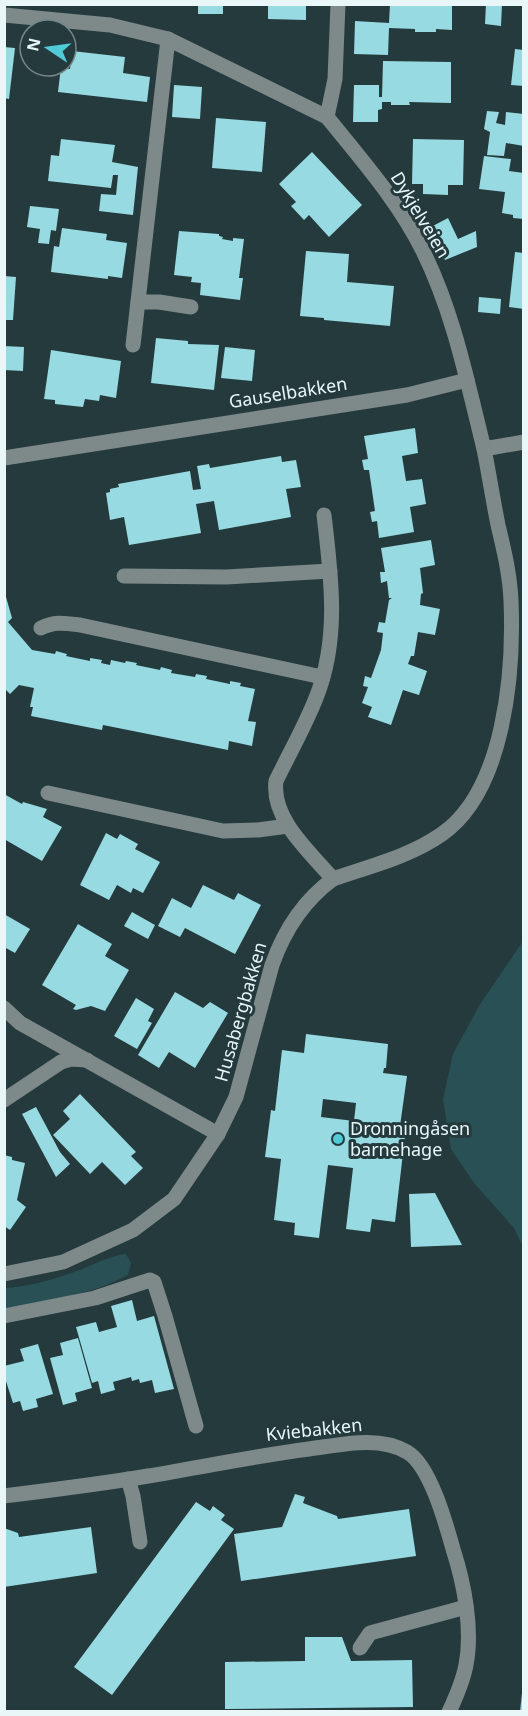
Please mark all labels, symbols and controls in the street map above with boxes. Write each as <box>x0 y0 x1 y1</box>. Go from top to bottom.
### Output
north arrow <box>18 18 78 78</box>
text: N <box>21 36 46 53</box>
street label: Dykjelveien <box>386 167 456 262</box>
street label: Gauselbakken <box>227 371 349 413</box>
street label: Husabergbakken <box>209 939 271 1084</box>
place label: Dronningåsen barnehage <box>350 1116 470 1161</box>
marker: Dronningåsen barnehage <box>331 1132 345 1146</box>
street label: Kviebakken <box>265 1412 363 1446</box>

